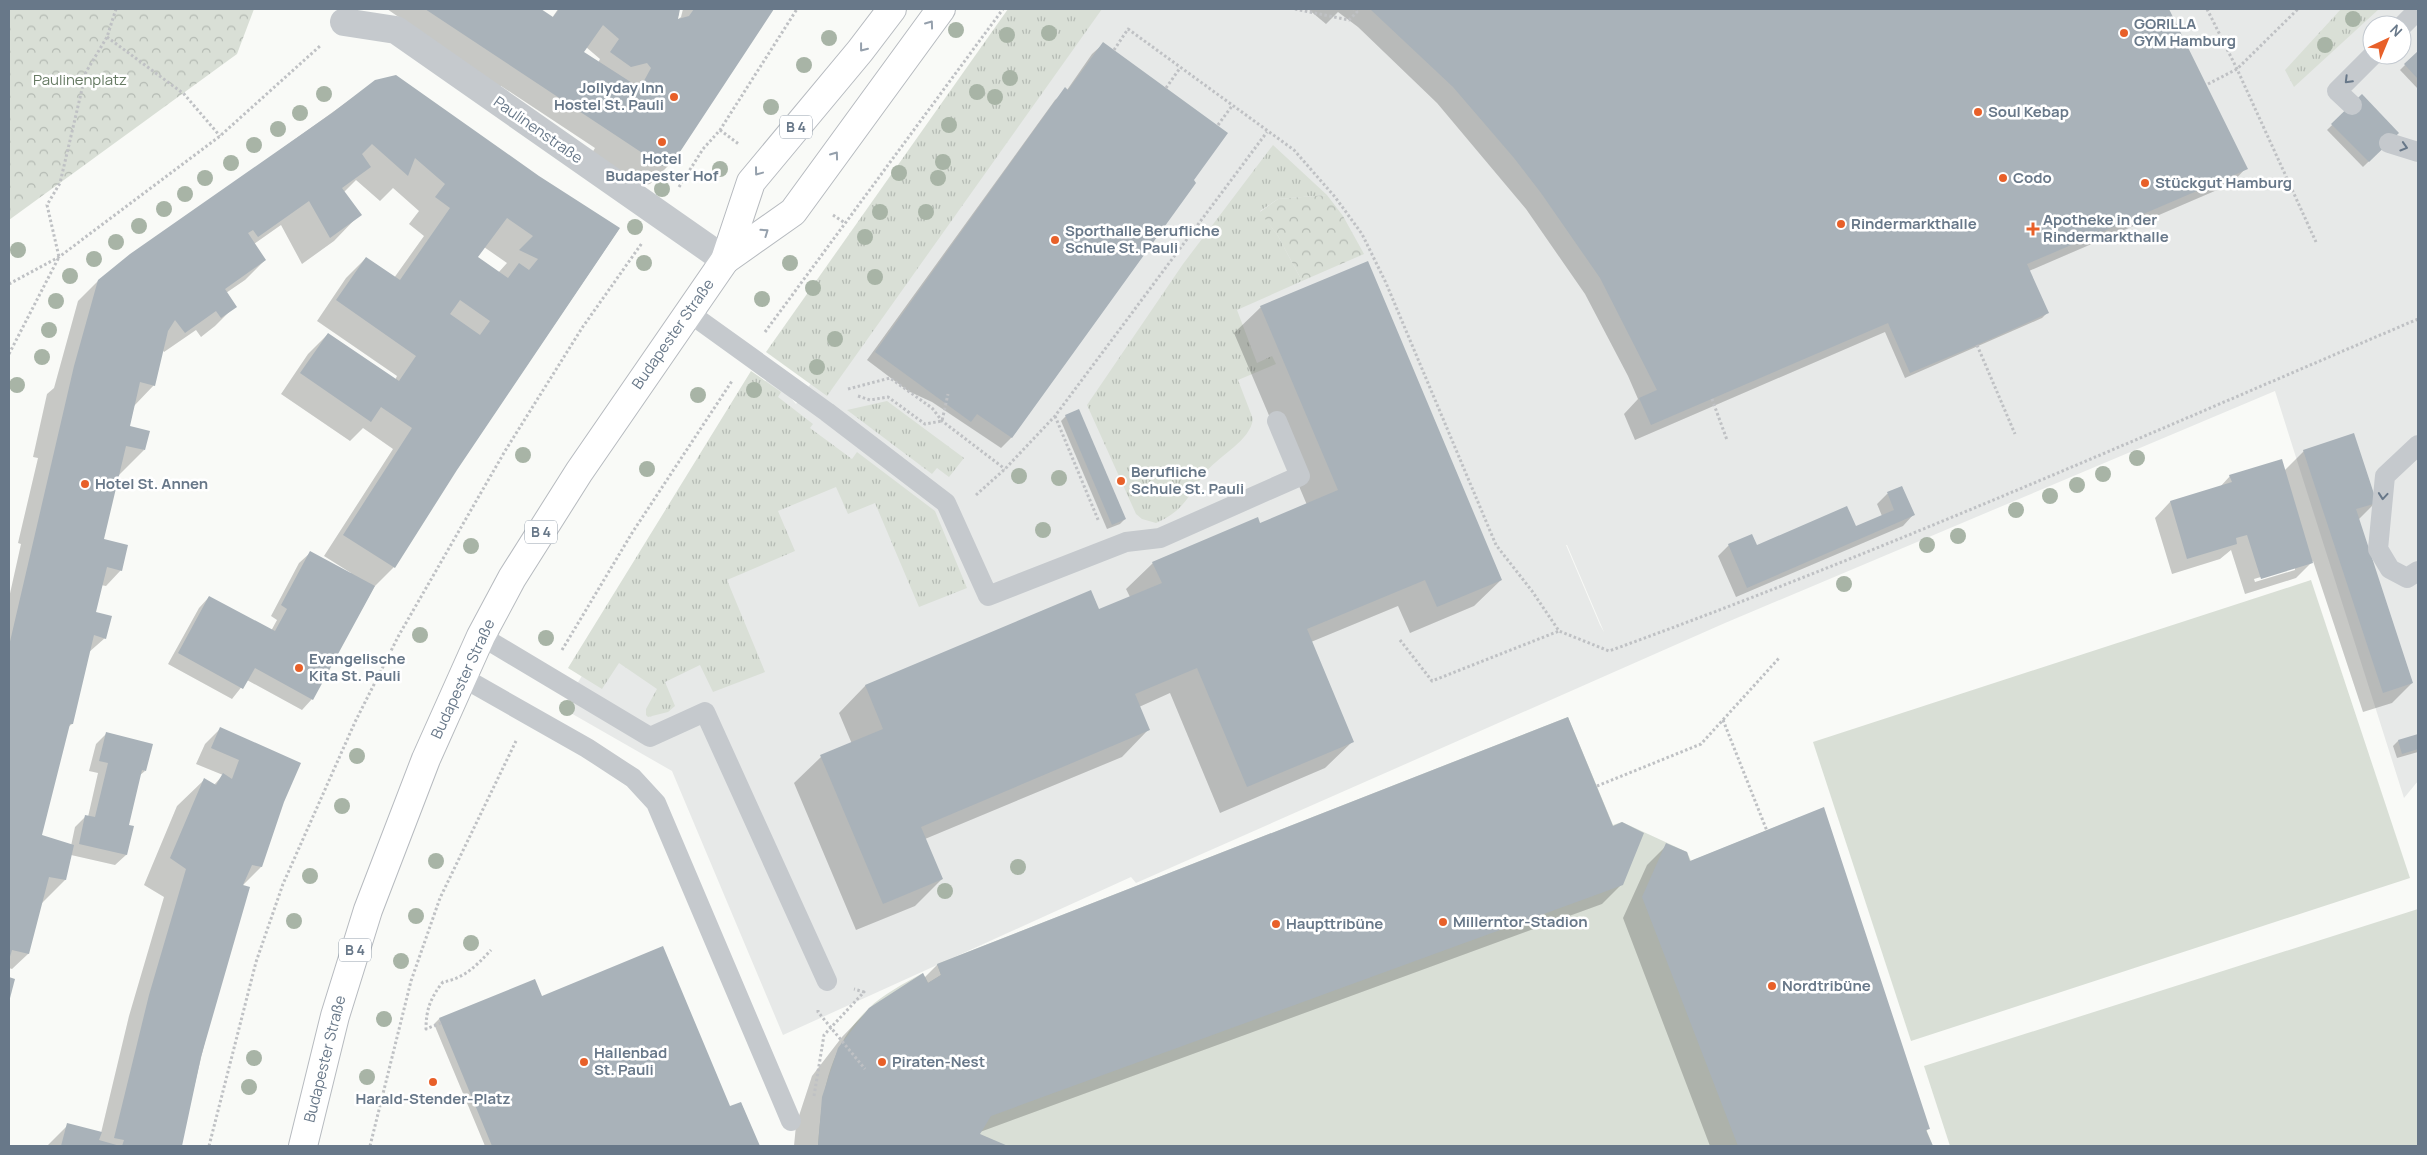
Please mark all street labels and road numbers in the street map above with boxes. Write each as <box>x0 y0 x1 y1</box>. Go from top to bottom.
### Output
street label: Paulinenstraße <box>490 91 587 168</box>
road number: B 4 <box>780 115 812 138</box>
street label: Budapester Straße <box>627 274 719 393</box>
road number: B 4 <box>525 520 557 544</box>
street label: Budapester Straße <box>426 615 500 742</box>
road number: B 4 <box>339 938 371 962</box>
street label: Budapester Straße <box>299 993 351 1125</box>

